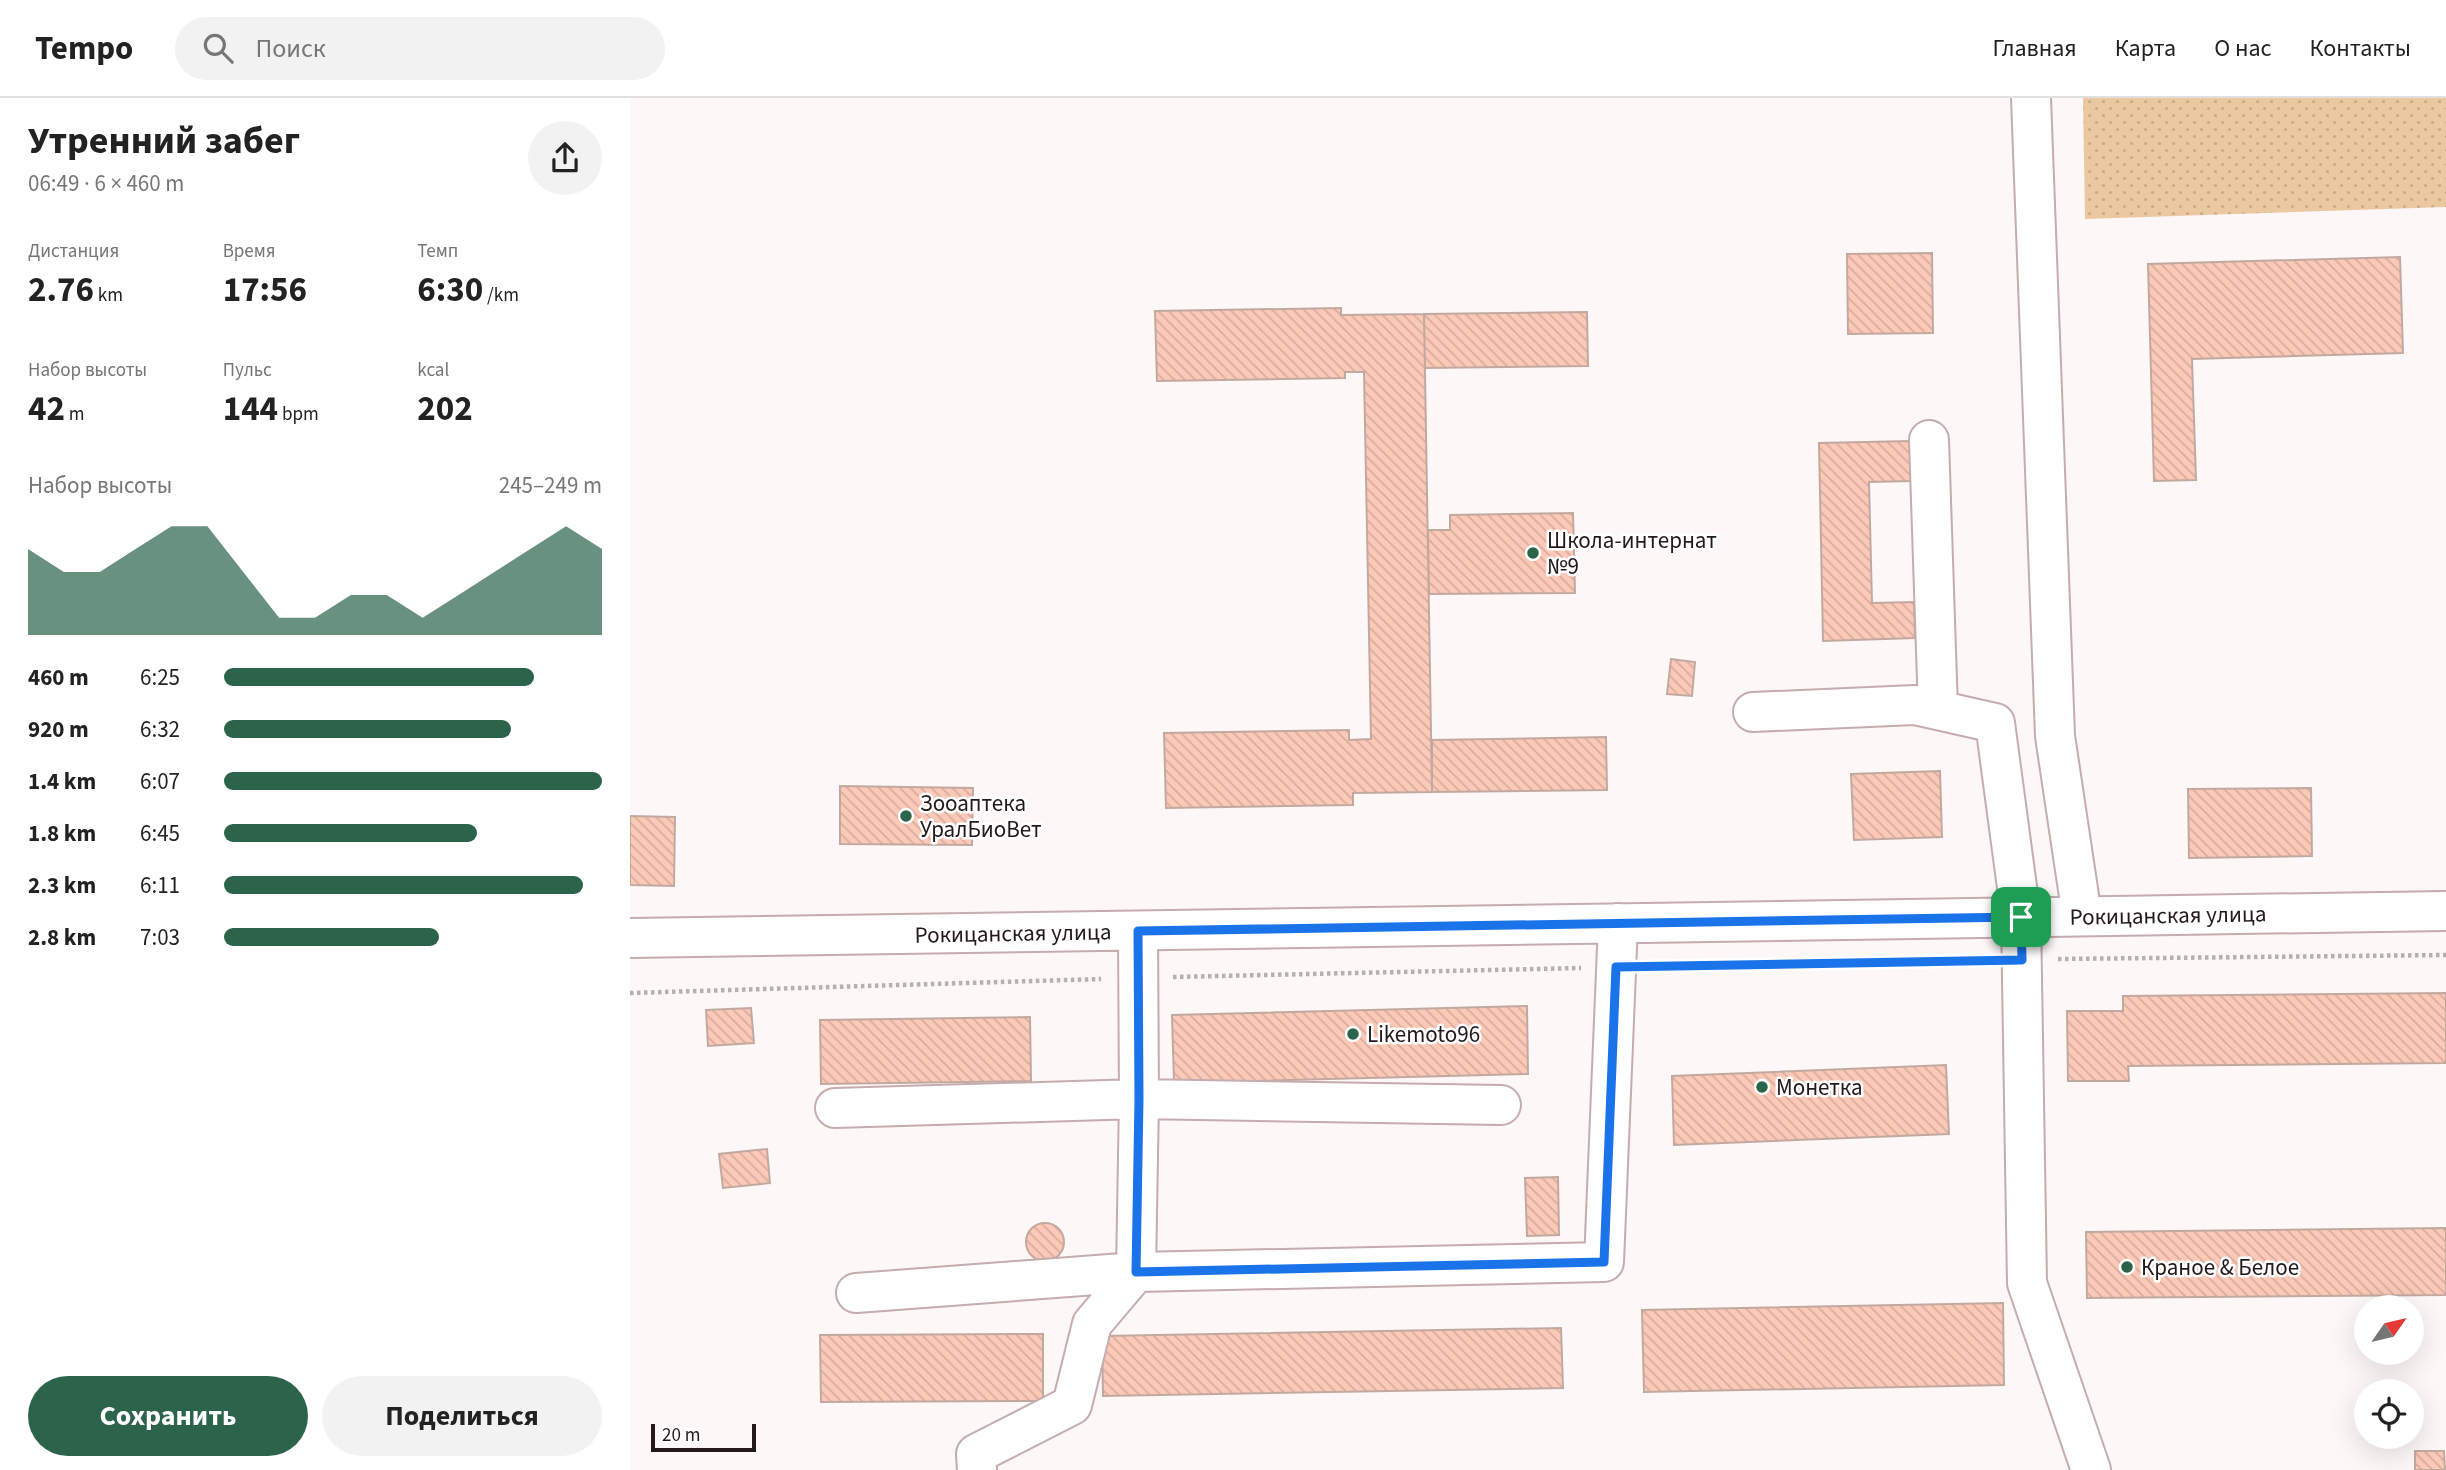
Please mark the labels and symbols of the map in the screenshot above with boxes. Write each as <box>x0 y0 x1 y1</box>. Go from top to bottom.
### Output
place label: Школа-интернат №9 <box>1547 524 1717 583</box>
marker: Школа-интернат №9 <box>1525 545 1541 561</box>
place label: Зооаптека УралБиоВет <box>920 787 1041 846</box>
marker: Зооаптека УралБиоВет <box>898 808 914 824</box>
pin <box>1991 887 2051 947</box>
street label: Рокицанская улица <box>2069 897 2267 934</box>
street label: Рокицанская улица <box>914 915 1112 952</box>
place label: Likemoto96 <box>1367 1018 1480 1051</box>
marker: Likemoto96 <box>1345 1026 1361 1042</box>
place label: Монетка <box>1776 1071 1863 1104</box>
marker: Монетка <box>1754 1079 1770 1095</box>
place label: Краное & Белое <box>2141 1251 2299 1284</box>
marker: Краное & Белое <box>2119 1259 2135 1275</box>
north arrow <box>2354 1295 2424 1365</box>
scale bar <box>651 1421 756 1453</box>

